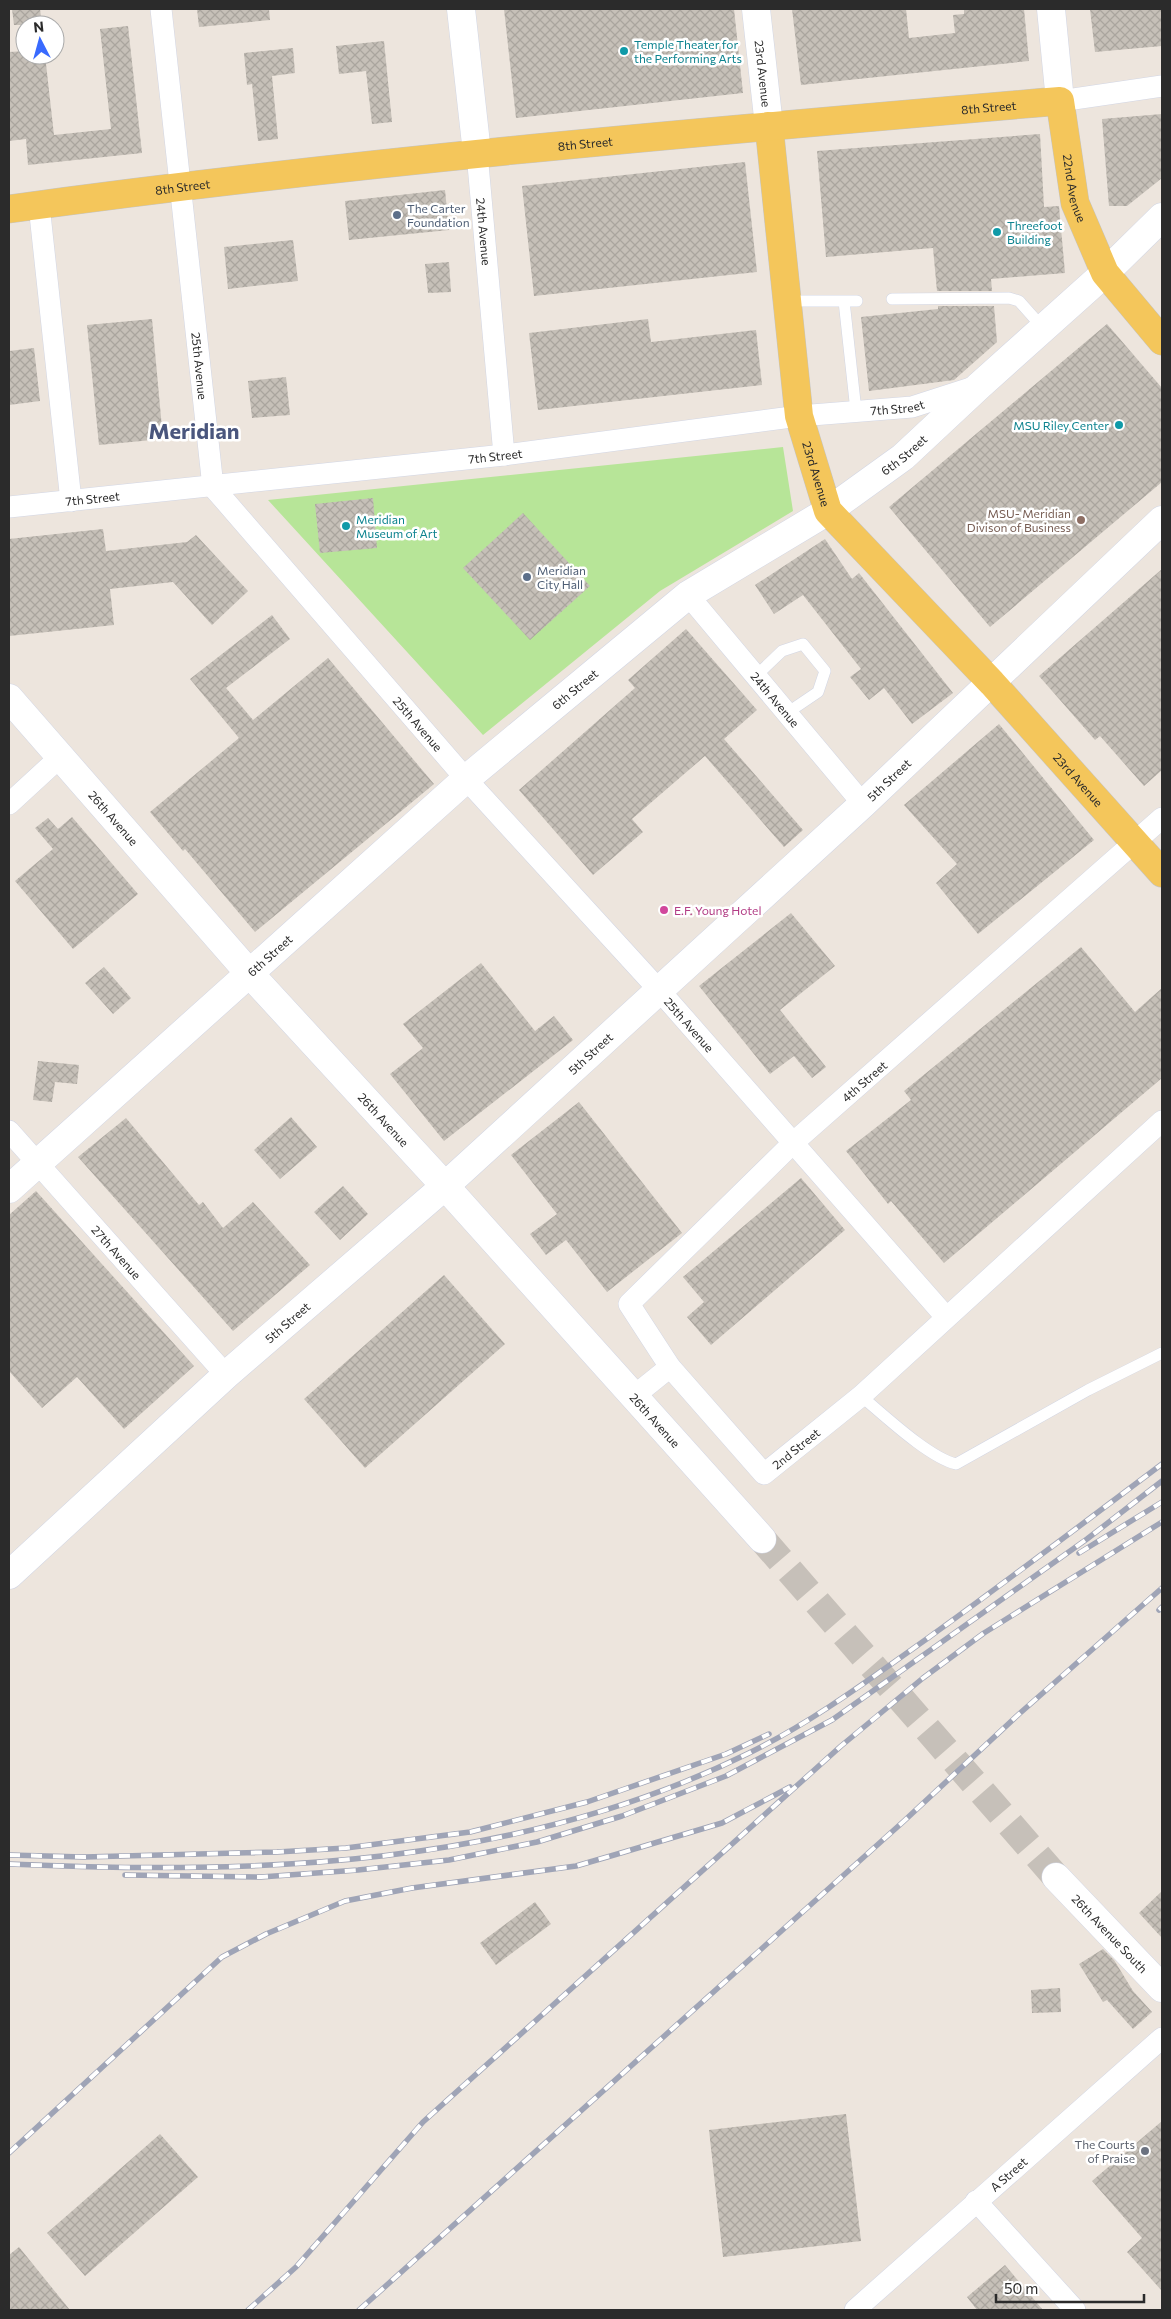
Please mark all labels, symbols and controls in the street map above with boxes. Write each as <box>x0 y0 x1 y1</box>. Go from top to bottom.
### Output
north arrow <box>15 15 65 65</box>
text: N <box>32 18 45 36</box>
place label: Temple Theater for the Performing Arts <box>634 37 742 65</box>
street label: 23rd Avenue <box>752 39 774 108</box>
marker: Temple Theater for the Performing Arts <box>618 45 630 57</box>
street label: 8th Street <box>960 98 1017 116</box>
street label: 8th Street <box>557 134 614 153</box>
street label: 22nd Avenue <box>1061 153 1089 224</box>
street label: 8th Street <box>154 176 211 197</box>
street label: 24th Avenue <box>474 197 494 266</box>
place label: The Carter Foundation <box>407 201 470 229</box>
marker: The Carter Foundation <box>391 209 403 221</box>
place label: Threefoot Building <box>1007 218 1062 246</box>
marker: Threefoot Building <box>991 226 1003 238</box>
street label: 25th Avenue <box>189 331 210 400</box>
street label: 7th Street <box>870 396 926 417</box>
district label: Meridian <box>148 417 240 444</box>
place label: MSU Riley Center <box>1013 418 1109 432</box>
marker: MSU Riley Center <box>1113 419 1125 431</box>
street label: 6th Street <box>878 432 930 478</box>
street label: 23rd Avenue <box>800 440 833 508</box>
street label: 7th Street <box>468 446 523 466</box>
street label: 7th Street <box>65 488 120 508</box>
place label: MSU- Meridian Divison of Business <box>967 506 1071 534</box>
place label: Meridian Museum of Art <box>356 512 438 540</box>
marker: MSU- Meridian Divison of Business <box>1075 514 1087 526</box>
marker: Meridian Museum of Art <box>340 520 352 532</box>
place label: Meridian City Hall <box>537 563 586 591</box>
marker: Meridian City Hall <box>521 571 533 583</box>
street label: 6th Street <box>549 666 600 712</box>
street label: 24th Avenue <box>748 669 802 730</box>
street label: 25th Avenue <box>391 694 446 754</box>
street label: 23rd Avenue <box>1051 750 1106 809</box>
street label: 5th Street <box>864 756 913 804</box>
street label: 26th Avenue <box>86 788 141 848</box>
place label: E.F. Young Hotel <box>674 903 761 917</box>
marker: E.F. Young Hotel <box>658 904 670 916</box>
street label: 6th Street <box>244 932 295 979</box>
street label: 25th Avenue <box>662 994 717 1055</box>
street label: 5th Street <box>565 1030 615 1077</box>
street label: 4th Street <box>839 1058 889 1104</box>
street label: 26th Avenue <box>356 1090 412 1149</box>
street label: 27th Avenue <box>89 1222 144 1282</box>
street label: 5th Street <box>262 1299 313 1345</box>
street label: 26th Avenue <box>627 1390 683 1450</box>
street label: 2nd Street <box>769 1425 822 1472</box>
street label: 26th Avenue South <box>1069 1891 1151 1976</box>
place label: The Courts of Praise <box>1075 2137 1135 2165</box>
marker: The Courts of Praise <box>1139 2145 1151 2157</box>
street label: A Street <box>987 2154 1030 2194</box>
scale bar <box>996 2272 1144 2304</box>
text: 50 m <box>1004 2279 1038 2297</box>

